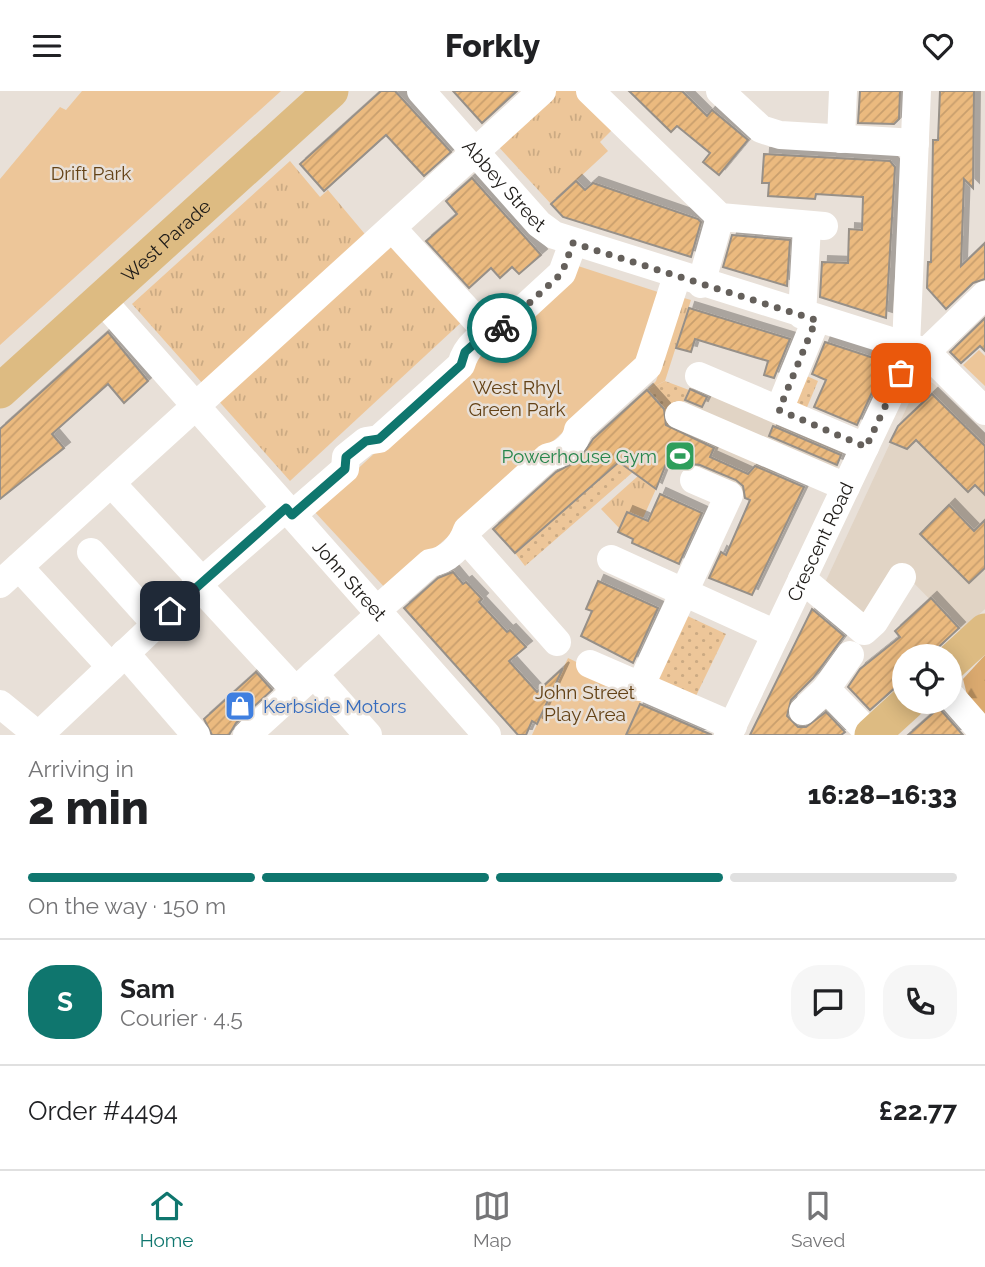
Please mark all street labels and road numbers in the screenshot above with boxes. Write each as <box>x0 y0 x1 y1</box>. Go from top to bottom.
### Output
street label: Abbey Street <box>458 135 550 236</box>
street label: West Parade <box>117 195 215 286</box>
street label: Crescent Road <box>782 479 858 605</box>
street label: John Street <box>308 535 392 625</box>

